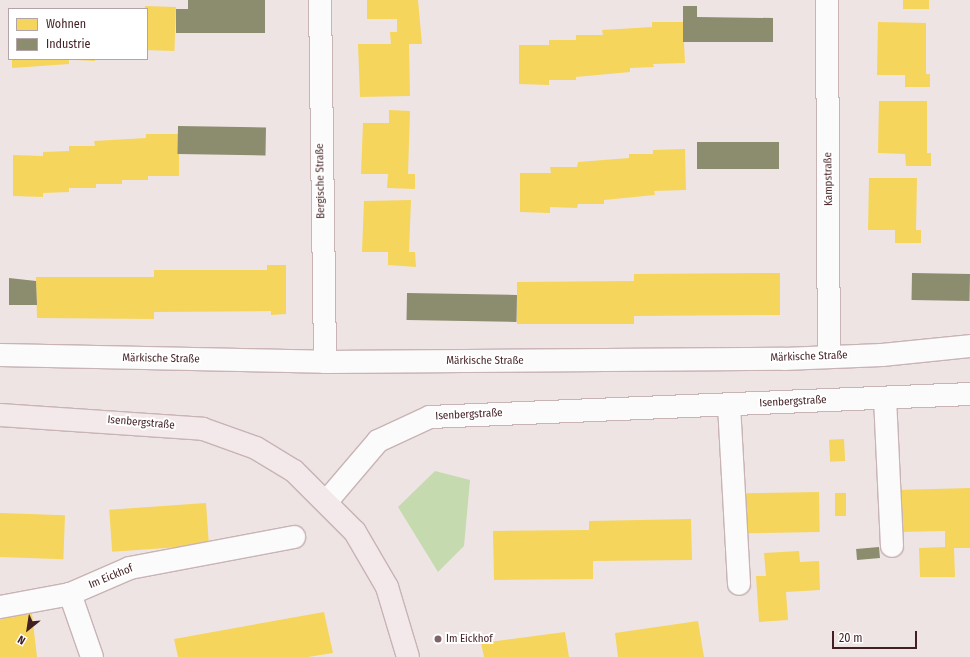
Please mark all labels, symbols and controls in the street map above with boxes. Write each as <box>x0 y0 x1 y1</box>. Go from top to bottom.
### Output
legend <box>8 8 148 60</box>
text: Wohnen <box>46 17 86 31</box>
text: Industrie <box>46 37 90 51</box>
street label: Bergische Straße <box>314 143 328 219</box>
street label: Kampstraße <box>822 152 836 206</box>
street label: Märkische Straße <box>770 349 848 365</box>
street label: Märkische Straße <box>122 352 200 366</box>
street label: Märkische Straße <box>446 354 524 368</box>
street label: Isenbergstraße <box>759 394 827 410</box>
street label: Isenbergstraße <box>435 407 503 423</box>
street label: Isenbergstraße <box>107 413 175 433</box>
street label: Im Eickhof <box>87 562 135 592</box>
north arrow <box>8 609 48 649</box>
scale bar <box>834 623 919 649</box>
text: 20 m <box>839 631 863 645</box>
place label: Im Eickhof <box>446 632 493 646</box>
text: N <box>16 633 28 647</box>
marker: Im Eickhof <box>433 634 443 644</box>

